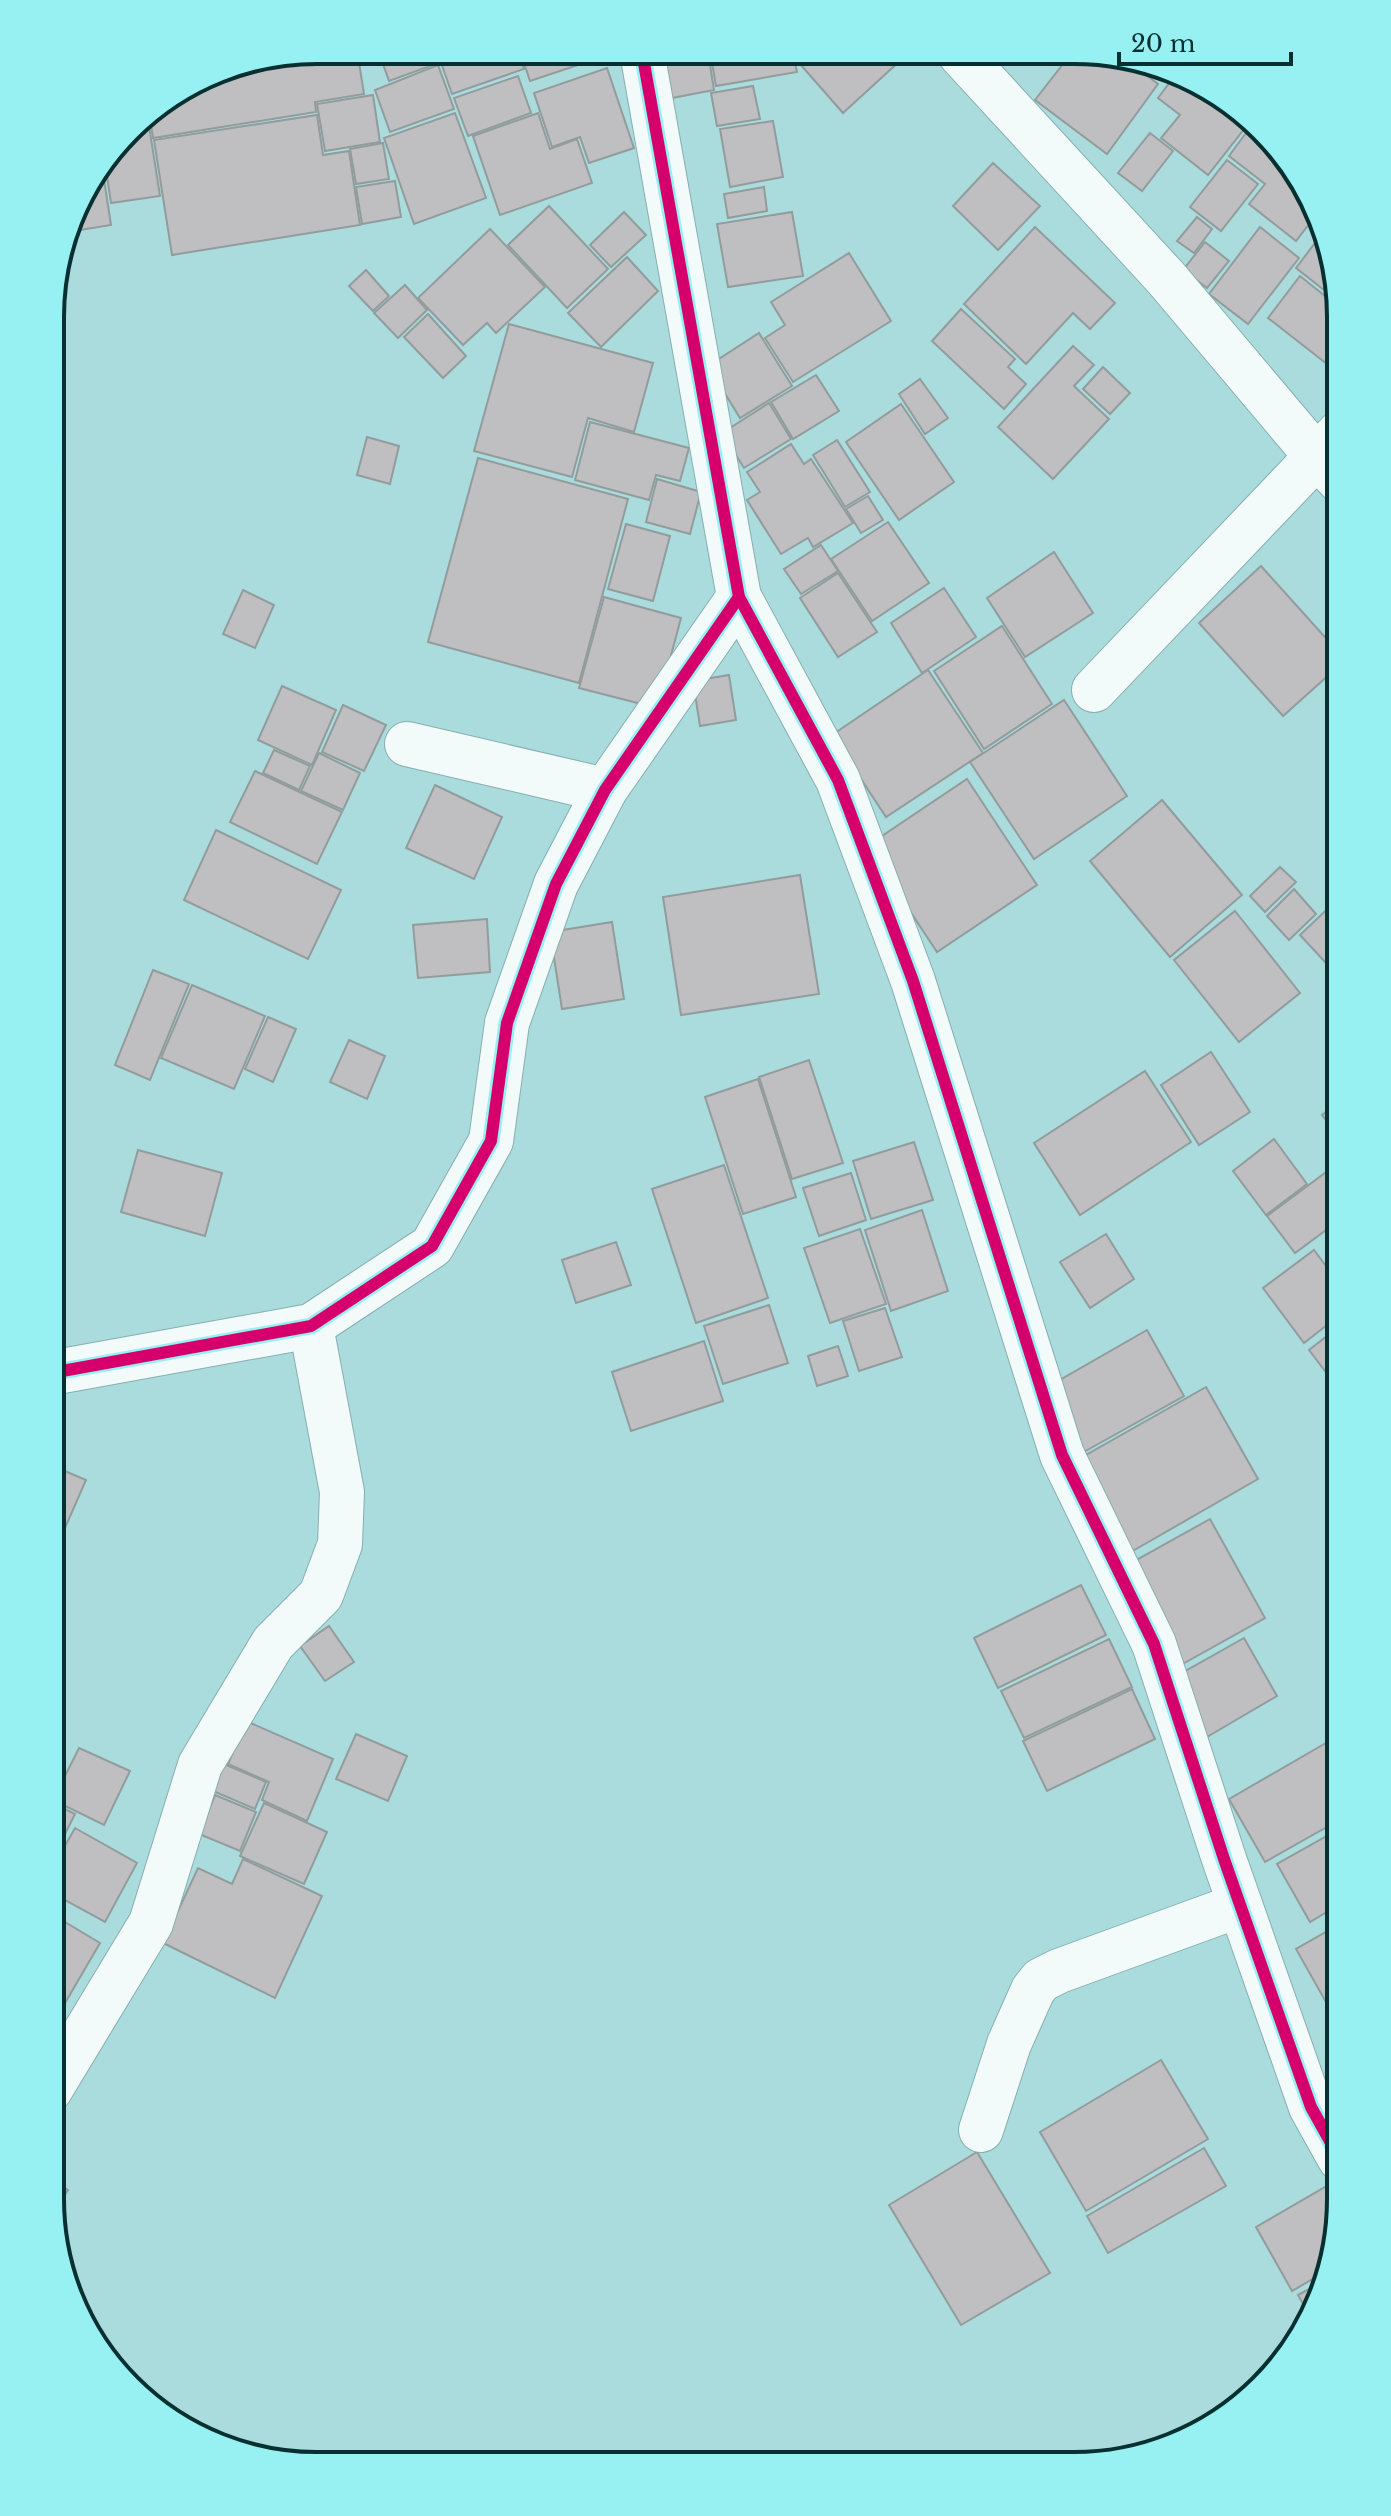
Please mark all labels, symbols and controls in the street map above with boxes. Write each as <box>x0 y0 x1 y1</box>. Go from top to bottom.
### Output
scale bar <box>1119 16 1291 66</box>
text: 20 m <box>1131 29 1196 58</box>

